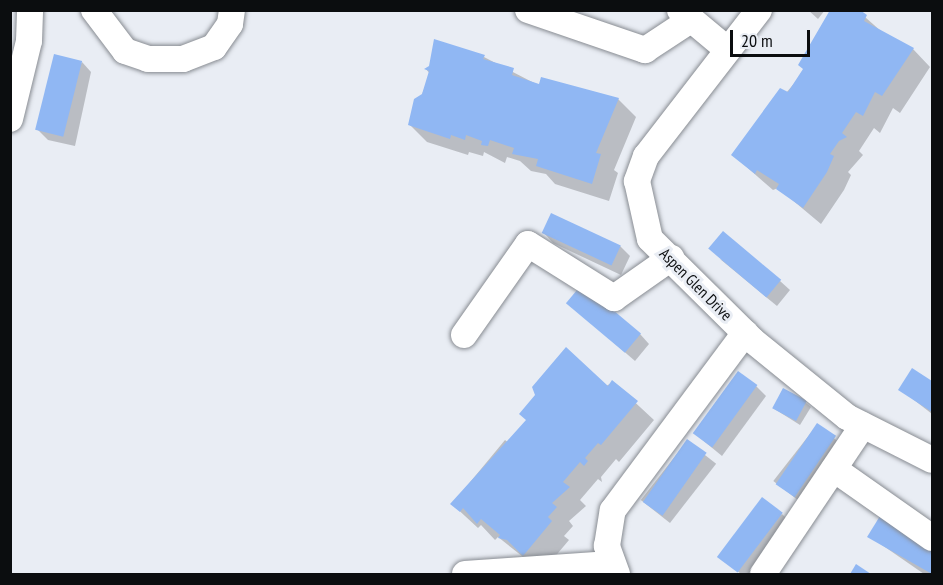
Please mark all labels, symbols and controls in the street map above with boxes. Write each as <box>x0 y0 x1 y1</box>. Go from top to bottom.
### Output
scale bar <box>733 18 812 56</box>
text: 20 m <box>741 29 773 52</box>
street label: Aspen Glen Drive <box>656 244 736 324</box>

